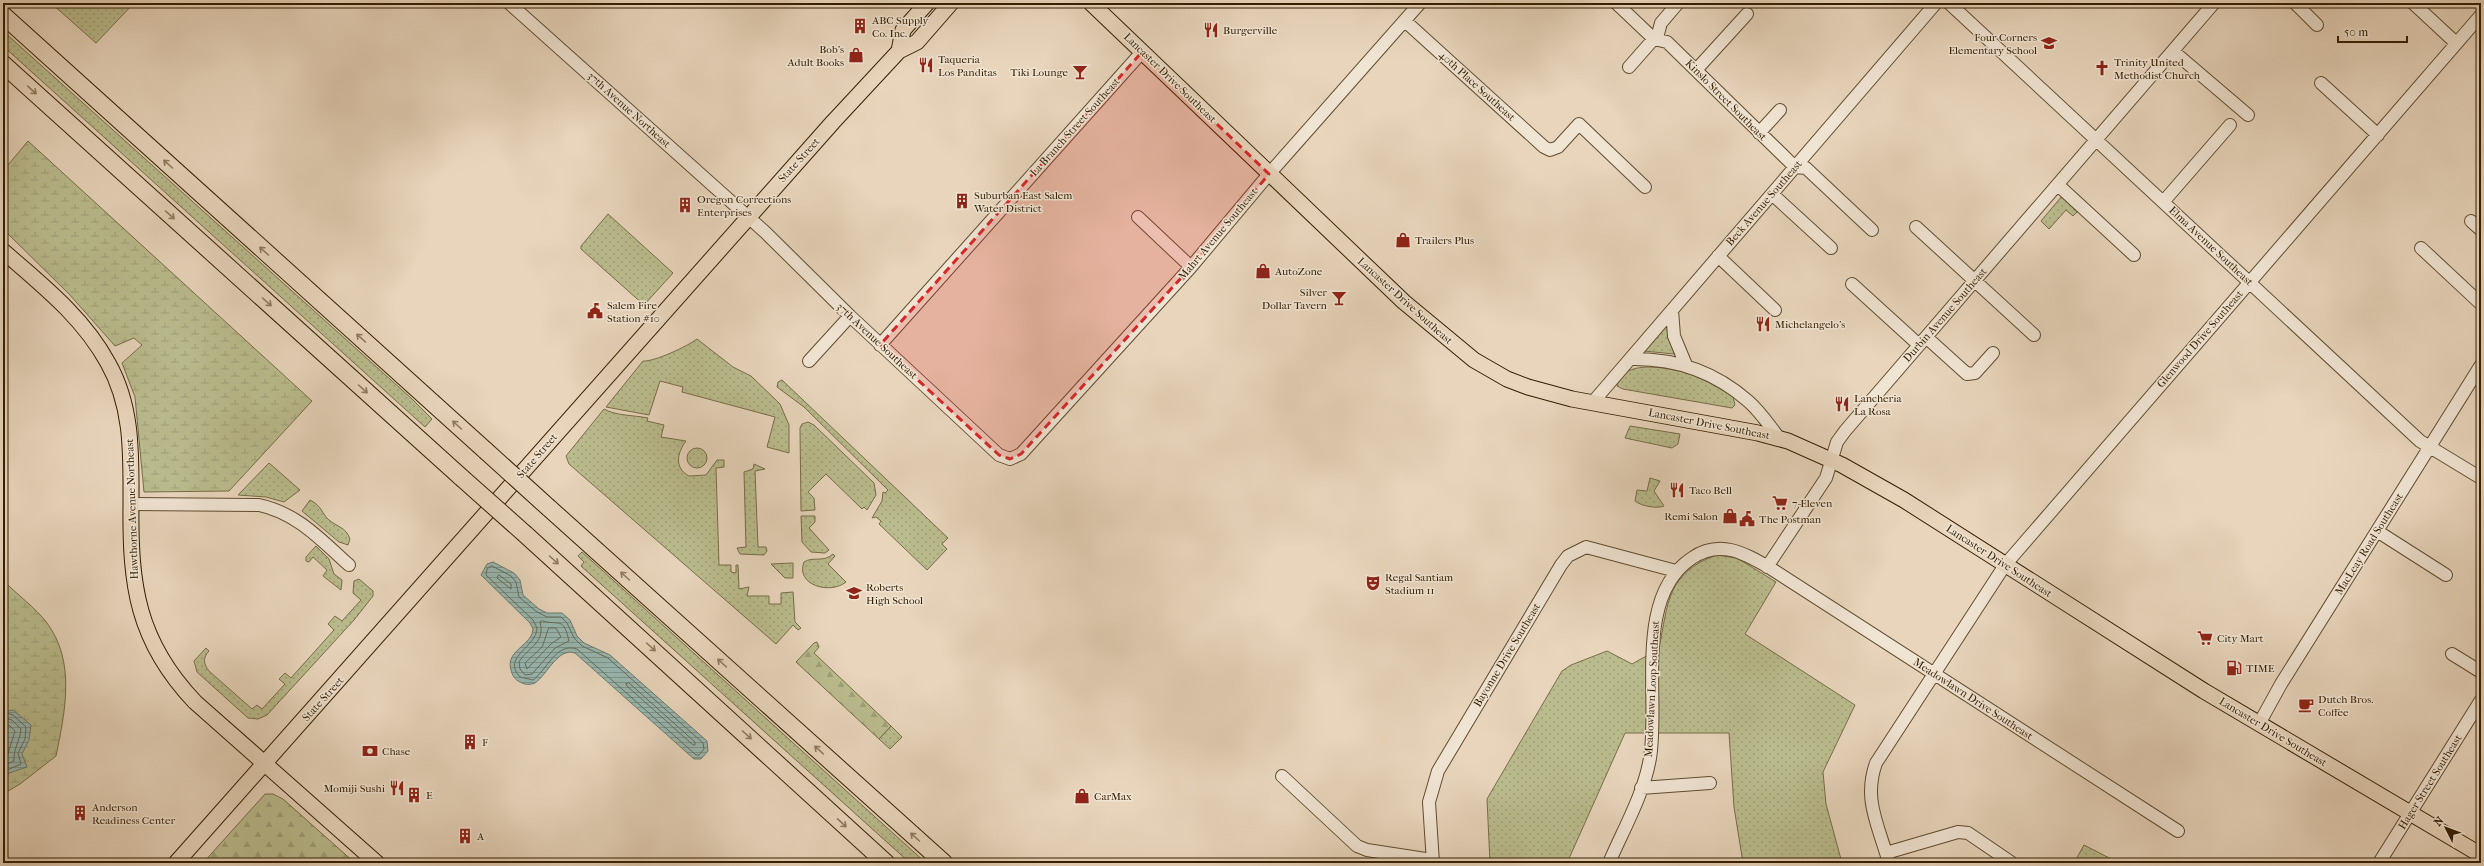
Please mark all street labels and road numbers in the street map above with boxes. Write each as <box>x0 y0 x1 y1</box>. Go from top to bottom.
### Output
street label: Lancaster Drive Southeast <box>1121 30 1219 126</box>
street label: 40th Place Southeast <box>1436 48 1518 124</box>
street label: Kinslo Street Southeast <box>1683 57 1769 143</box>
street label: 37th Avenue Northeast <box>585 69 673 151</box>
street label: La Branch Street Southeast <box>1027 75 1123 179</box>
street label: State Street <box>776 135 822 185</box>
street label: Beck Avenue Southeast <box>1723 157 1805 248</box>
street label: Mahrt Avenue Southeast <box>1176 185 1260 283</box>
street label: Elma Avenue Southeast <box>2166 204 2256 288</box>
street label: Lancaster Drive Southeast <box>1355 255 1455 347</box>
street label: Durbin Avenue Southeast <box>1900 265 1990 365</box>
street label: Glenwood Drive Southeast <box>2154 288 2246 390</box>
street label: 37th Avenue Southeast <box>834 300 920 382</box>
street label: Lancaster Drive Southeast <box>1647 406 1771 442</box>
street label: State Street <box>514 431 560 481</box>
street label: Hawthorne Avenue Northeast <box>123 438 141 580</box>
street label: MacLeay Road Southeast <box>2332 490 2406 597</box>
street label: Lancaster Drive Southeast <box>1944 522 2054 600</box>
street label: Bayonne Drive Southeast <box>1471 601 1543 709</box>
street label: Meadowlawn Loop Southeast <box>1642 620 1662 758</box>
street label: Meadowlawn Drive Southeast <box>1911 655 2035 743</box>
street label: State Street <box>300 674 346 724</box>
street label: Lancaster Drive Southeast <box>2217 695 2329 769</box>
street label: Hager Street Southeast <box>2395 732 2465 832</box>

